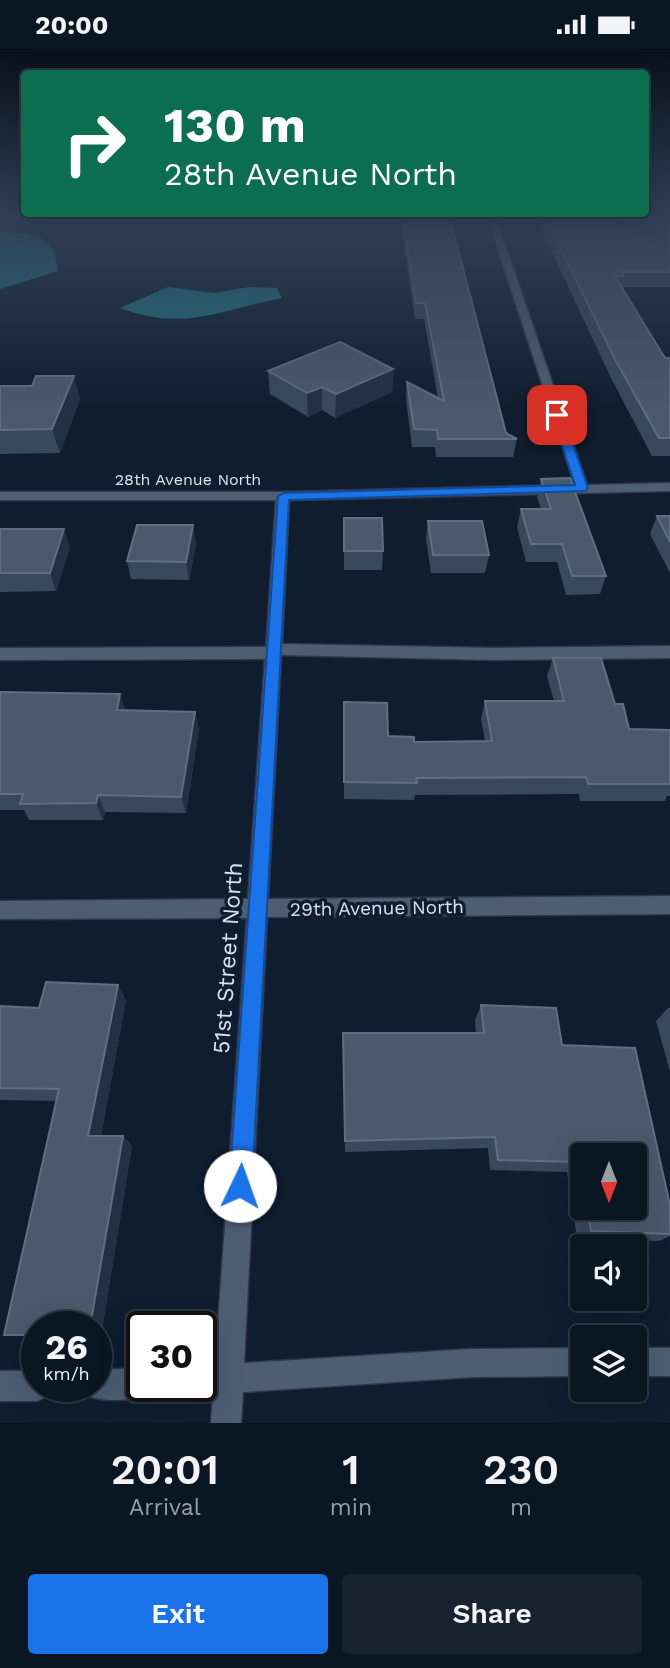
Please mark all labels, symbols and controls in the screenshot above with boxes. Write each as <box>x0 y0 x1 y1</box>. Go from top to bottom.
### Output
text: 20:00 <box>35 10 109 40</box>
text: 130 m <box>164 96 306 154</box>
icon: right <box>49 98 140 189</box>
text: 28th Avenue North <box>164 155 457 193</box>
pin <box>527 385 587 445</box>
icon: arrive <box>538 396 576 434</box>
street label: 28th Avenue North <box>115 470 261 489</box>
street label: 51st Street North <box>208 861 248 1055</box>
street label: 29th Avenue North <box>290 895 464 921</box>
north arrow <box>570 1143 648 1220</box>
map controls <box>570 1143 647 1402</box>
position arrow <box>203 1149 277 1223</box>
button: sound <box>570 1234 647 1311</box>
speed limit sign: 30 <box>126 1311 217 1402</box>
button: layers <box>570 1325 647 1402</box>
text: 26 <box>45 1326 88 1368</box>
text: km/h <box>43 1363 90 1384</box>
text: 20:01 <box>111 1445 219 1494</box>
text: 1 <box>342 1445 360 1494</box>
text: 230 <box>483 1445 559 1494</box>
text: Arrival <box>129 1494 201 1521</box>
text: min <box>330 1494 372 1521</box>
text: m <box>510 1494 532 1521</box>
button: Exit <box>28 1574 328 1654</box>
button: Share <box>342 1574 642 1654</box>

